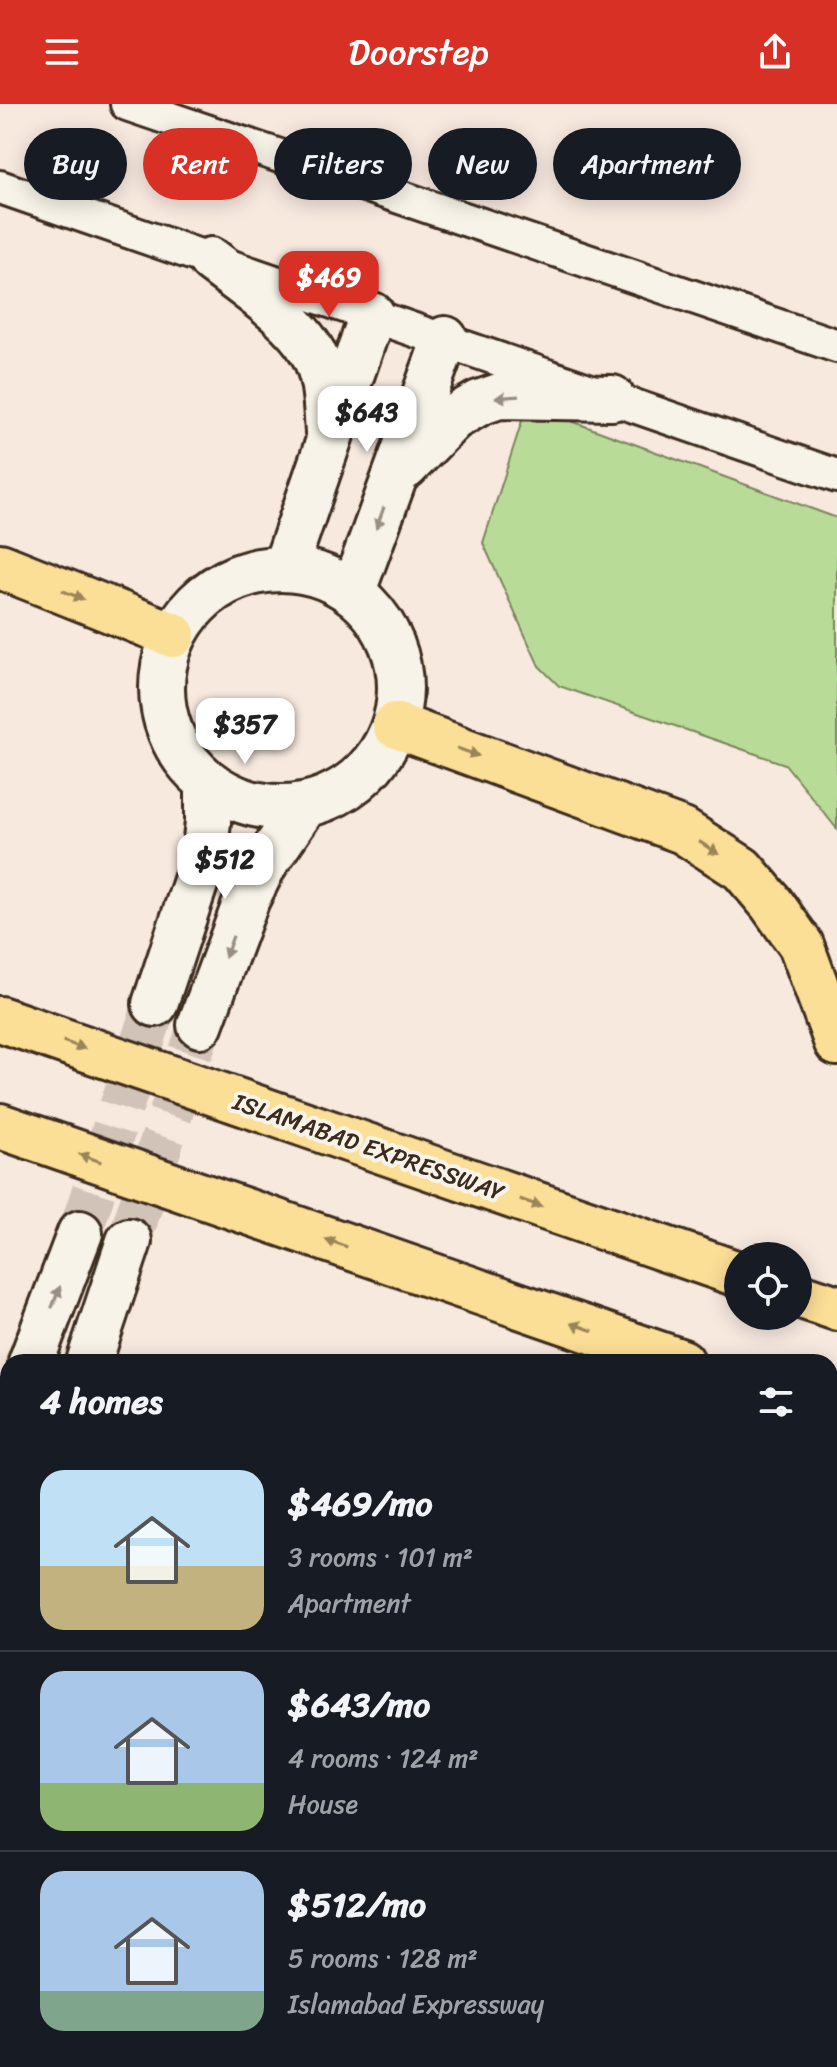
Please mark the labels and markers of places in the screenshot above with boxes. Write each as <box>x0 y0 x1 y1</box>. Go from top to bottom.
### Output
pin: $469 <box>282 251 376 319</box>
pin: $643 <box>320 386 414 454</box>
pin: $357 <box>198 698 292 766</box>
pin: $512 <box>178 833 272 901</box>

